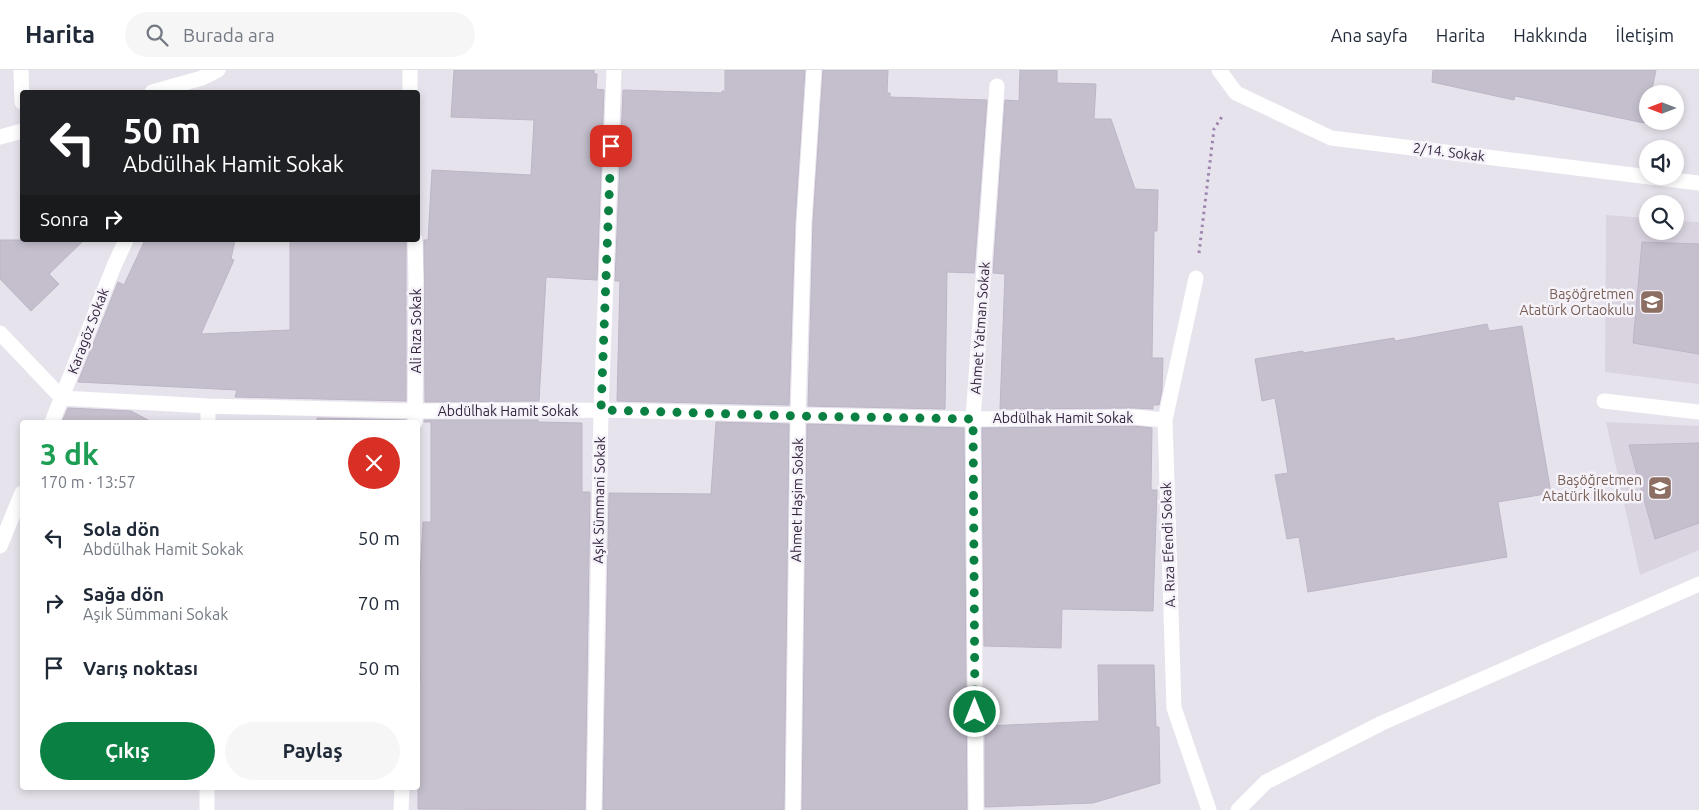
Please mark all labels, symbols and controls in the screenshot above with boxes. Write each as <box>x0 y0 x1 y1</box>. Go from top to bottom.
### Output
search box <box>125 12 475 57</box>
text: Harita <box>25 21 95 48</box>
icon: search <box>143 21 171 49</box>
text: Burada ara <box>183 24 275 46</box>
text: Ana sayfa <box>1331 25 1408 45</box>
text: Harita <box>1436 25 1485 45</box>
text: Hakkında <box>1513 25 1588 45</box>
text: İletişim <box>1616 25 1674 45</box>
north arrow <box>1639 85 1684 130</box>
map controls <box>1639 85 1684 240</box>
icon: left <box>40 110 105 175</box>
text: 50 m <box>123 110 201 150</box>
pin <box>590 125 632 167</box>
icon: arrive <box>597 132 625 160</box>
street label: 2/14. Sokak <box>1412 140 1486 164</box>
button: sound <box>1639 140 1684 185</box>
text: Abdülhak Hamit Sokak <box>123 151 344 176</box>
button: search <box>1639 195 1684 240</box>
icon: right <box>99 205 127 233</box>
text: Sonra <box>40 208 89 230</box>
street label: Ahmet Yatman Sokak <box>967 261 993 395</box>
street label: Karagöz Sokak <box>64 286 112 376</box>
place label: Başöğretmen Atatürk Ortaokulu <box>1519 286 1634 318</box>
street label: Ali Rıza Sokak <box>408 288 424 374</box>
school or university icon: Başöğretmen Atatürk Ortaokulu <box>1639 289 1665 315</box>
street label: Abdülhak Hamit Sokak <box>438 403 578 419</box>
street label: Abdülhak Hamit Sokak <box>993 410 1133 426</box>
street label: Aşık Sümmani Sokak <box>590 436 608 564</box>
text: 3 dk <box>40 437 99 471</box>
button: close <box>348 437 400 489</box>
street label: Ahmet Haşim Sokak <box>788 438 806 562</box>
place label: Başöğretmen Atatürk İlkokulu <box>1542 472 1642 504</box>
text: 170 m · 13:57 <box>40 473 136 491</box>
school or university icon: Başöğretmen Atatürk İlkokulu <box>1647 475 1673 501</box>
street label: A. Rıza Efendi Sokak <box>1158 482 1178 608</box>
text: Sola dön <box>83 518 160 540</box>
icon: left <box>40 524 68 552</box>
text: 50 m <box>358 527 400 549</box>
text: Abdülhak Hamit Sokak <box>83 540 244 558</box>
text: Sağa dön <box>83 583 164 605</box>
icon: right <box>40 589 68 617</box>
text: 70 m <box>358 592 400 614</box>
text: Aşık Sümmani Sokak <box>83 605 228 623</box>
icon: arrive <box>40 654 68 682</box>
text: Varış noktası <box>83 657 198 679</box>
text: 50 m <box>358 657 400 679</box>
position arrow <box>948 685 1000 737</box>
button: Çıkış <box>40 722 215 780</box>
button: Paylaş <box>225 722 400 780</box>

